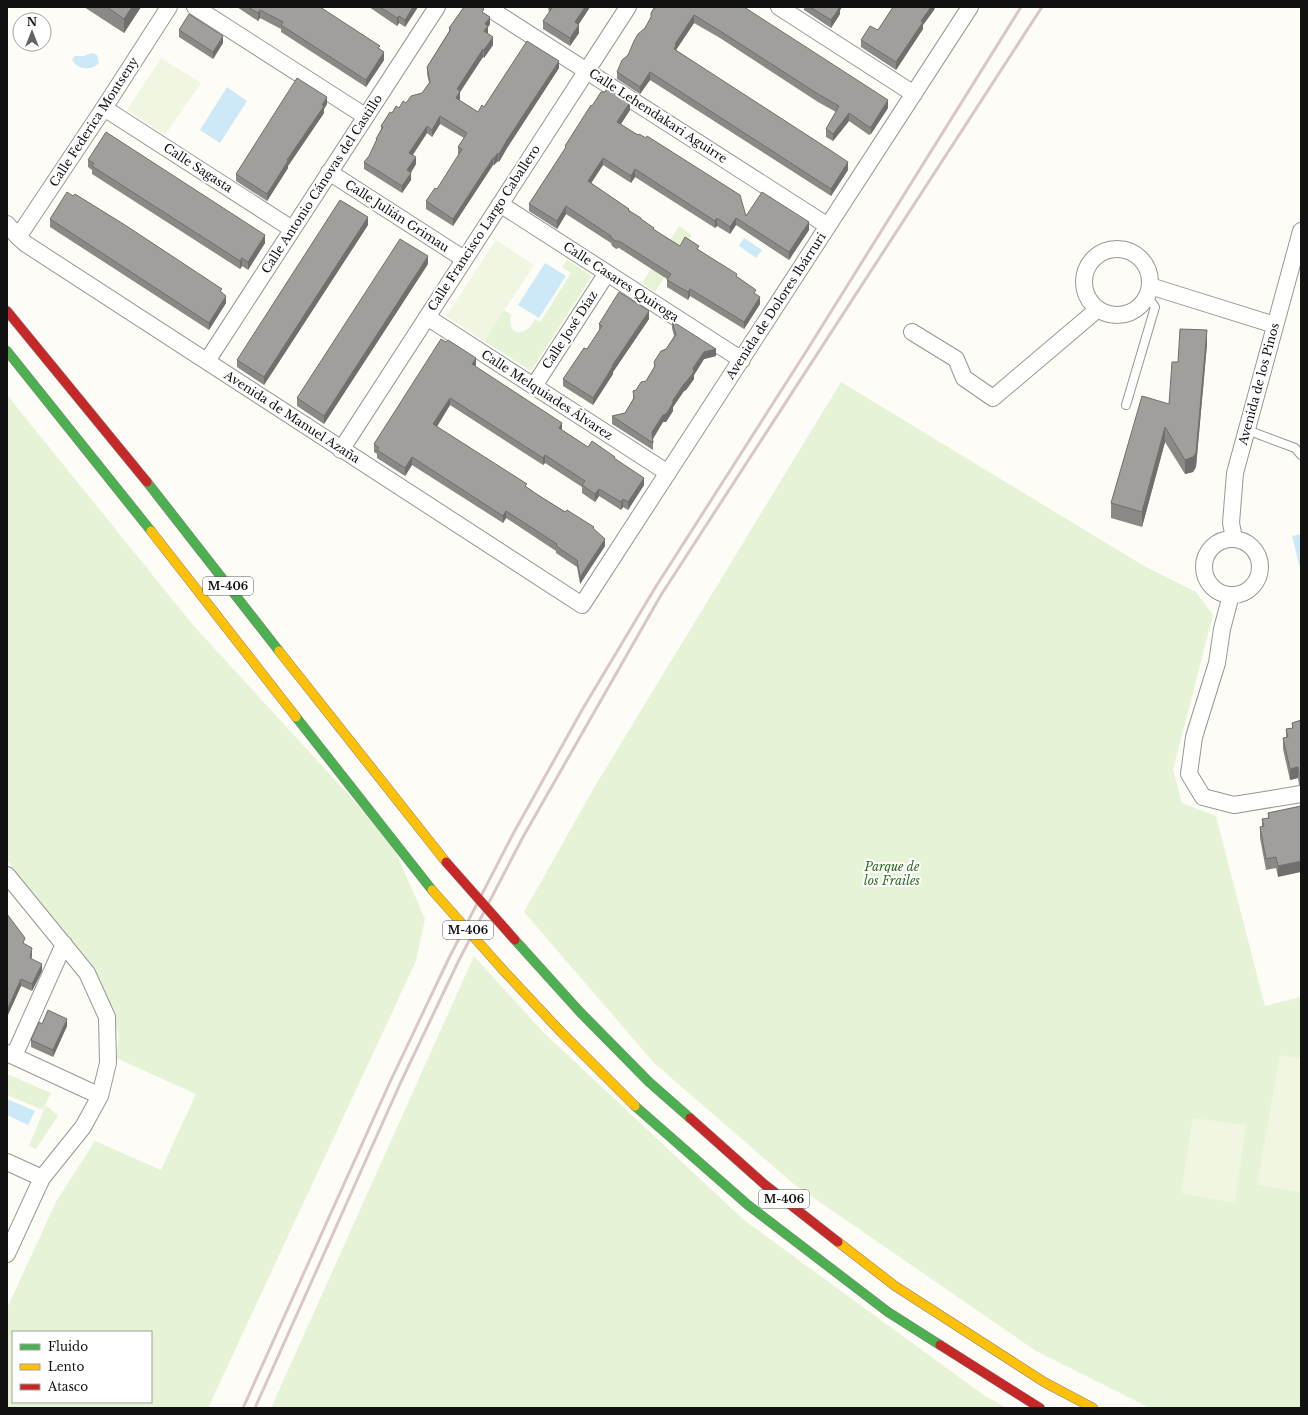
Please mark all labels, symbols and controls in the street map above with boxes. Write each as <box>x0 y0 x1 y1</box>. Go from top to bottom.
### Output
north arrow <box>12 12 52 52</box>
text: N <box>27 15 38 29</box>
street label: Calle Federica Montseny <box>46 54 141 189</box>
street label: Calle Lehendakari Aguirre <box>586 65 730 166</box>
street label: Calle Antonio Cánovas del Castillo <box>258 91 385 276</box>
street label: Calle Sagasta <box>161 140 236 196</box>
street label: Calle Francisco Largo Caballero <box>424 142 543 314</box>
street label: Calle Julián Grimau <box>342 176 452 255</box>
street label: Avenida de Dolores Ibárruri <box>722 230 829 383</box>
street label: Calle Casares Quiroga <box>561 239 682 325</box>
street label: Calle José Díaz <box>539 287 601 372</box>
street label: Avenida de los Pinos <box>1235 321 1282 448</box>
street label: Calle Melquiades Álvarez <box>479 346 617 443</box>
street label: Avenida de Manuel Azaña <box>221 367 363 466</box>
road number: M-406 <box>203 577 253 595</box>
park label: Parque de los Frailes <box>864 859 920 888</box>
road number: M-406 <box>443 921 493 939</box>
road number: M-406 <box>759 1190 809 1208</box>
legend <box>12 1331 152 1403</box>
text: Fluido <box>48 1339 88 1354</box>
text: Lento <box>48 1359 84 1374</box>
text: Atasco <box>47 1379 88 1394</box>

